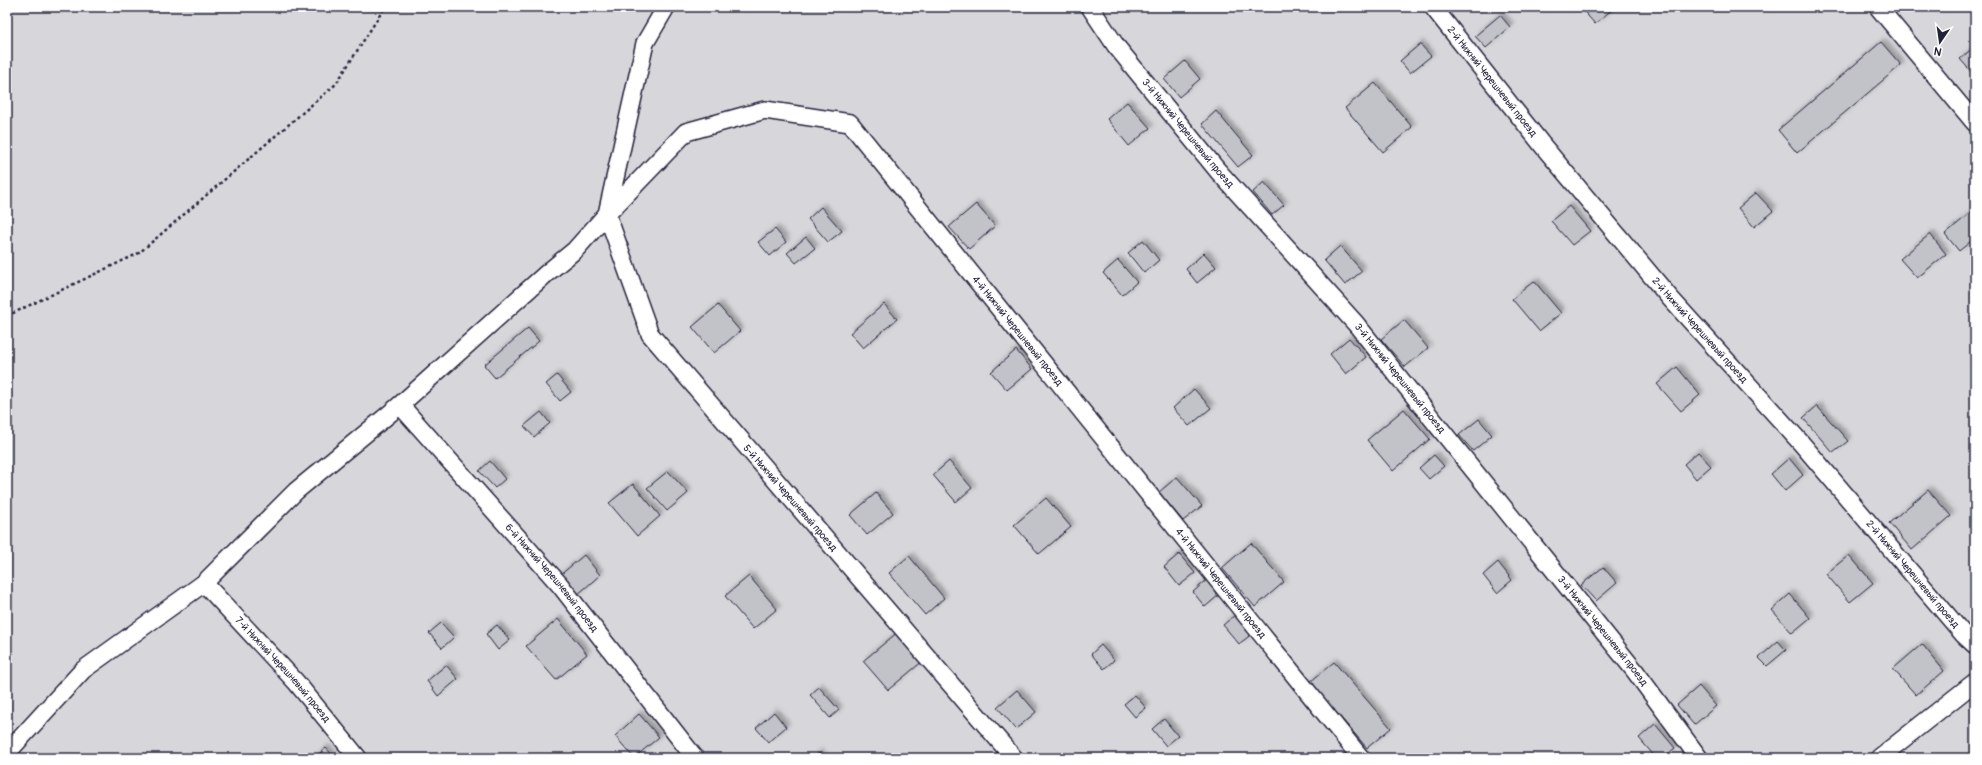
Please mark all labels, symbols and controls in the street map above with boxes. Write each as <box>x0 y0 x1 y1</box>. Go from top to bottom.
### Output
north arrow <box>1920 22 1960 62</box>
street label: 2-й Нижний Черешневый проезд <box>1445 24 1539 139</box>
text: N <box>1932 44 1943 58</box>
street label: 3-й Нижний Черешневый проезд <box>1139 77 1236 190</box>
street label: 4-й Нижний Черешневый проезд <box>969 274 1065 388</box>
street label: 2-й Нижний Черешневый проезд <box>1649 275 1750 385</box>
street label: 3-й Нижний Черешневый проезд <box>1352 321 1447 436</box>
street label: 5-й Нижний Черешневый проезд <box>741 442 839 554</box>
street label: 2-й Нижний Черешневый проезд <box>1863 518 1962 631</box>
street label: 6-й Нижний Черешневый проезд <box>503 521 600 634</box>
street label: 4-й Нижний Черешневый проезд <box>1173 526 1268 641</box>
street label: 3-й Нижний Черешневый проезд <box>1555 574 1650 688</box>
street label: 7-й Нижний Черешневый проезд <box>233 614 333 725</box>

